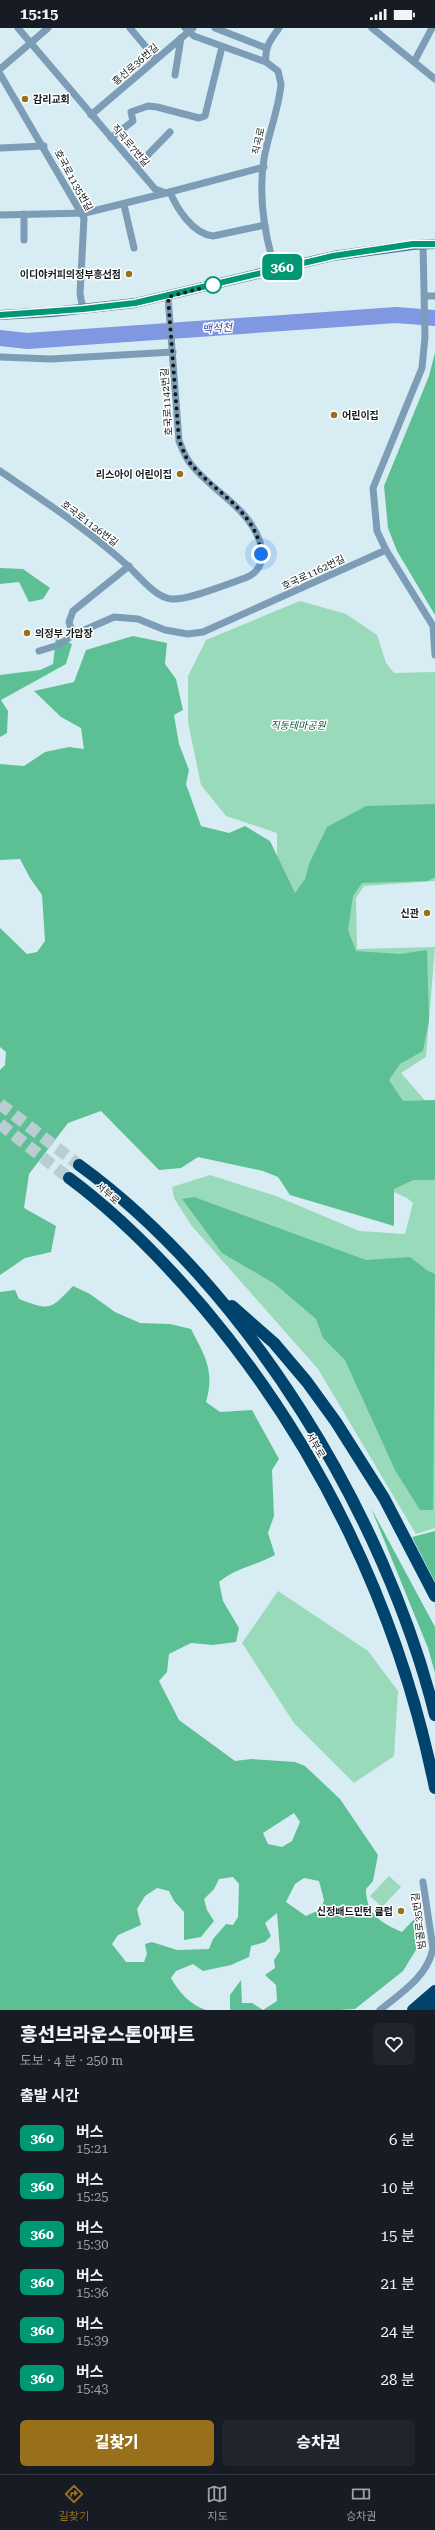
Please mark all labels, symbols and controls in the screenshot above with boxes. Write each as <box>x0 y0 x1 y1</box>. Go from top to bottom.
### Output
text: 15:15 <box>20 5 58 23</box>
street label: 흥선로36번길 <box>110 41 161 87</box>
marker: 감리교회 <box>20 94 30 104</box>
place label: 감리교회 <box>33 94 70 105</box>
street label: 직곡로7번길 <box>110 122 152 168</box>
street label: 직곡로 <box>250 126 267 156</box>
street label: 호국로1135번길 <box>52 148 95 213</box>
line badge: 360 <box>259 254 305 280</box>
text: 360 <box>270 259 294 275</box>
place label: 이디야커피의정부흥선점 <box>20 269 121 280</box>
marker: 이디야커피의정부흥선점 <box>124 269 134 279</box>
unlabelled marker <box>204 276 222 294</box>
water label: 백석천 <box>201 321 234 336</box>
street label: 호국로1142번길 <box>159 367 174 436</box>
marker: 어린이집 <box>329 410 339 420</box>
place label: 어린이집 <box>342 410 379 421</box>
place label: 리스아이 어린이집 <box>96 469 172 480</box>
marker: 리스아이 어린이집 <box>175 469 185 479</box>
street label: 호국로1126번길 <box>59 498 120 548</box>
your location <box>251 544 271 564</box>
street label: 호국로1162번길 <box>280 553 347 592</box>
marker: 의정부 가압장 <box>22 628 32 638</box>
place label: 의정부 가압장 <box>35 628 93 639</box>
park label: 직동테마공원 <box>270 720 326 731</box>
place label: 신관 <box>401 908 419 919</box>
marker: 신관 <box>422 908 432 918</box>
street label: 서부로 <box>94 1180 122 1207</box>
street label: 서부로 <box>304 1431 327 1460</box>
street label: 범골로35번길 <box>410 1892 427 1950</box>
place label: 신정배드민턴 클럽 <box>317 1906 393 1917</box>
marker: 신정배드민턴 클럽 <box>396 1906 406 1916</box>
text: 흥선브라운스톤아파트 <box>20 2023 195 2046</box>
button: heart <box>373 2023 415 2065</box>
text: 도보 · 4 분 · 250 m <box>20 2053 123 2068</box>
text: 출발 시간 <box>20 2087 79 2105</box>
text: 버스 <box>76 2123 104 2141</box>
text: 360 <box>30 2130 54 2146</box>
text: 6 분 <box>389 2131 415 2149</box>
text: 15:21 <box>76 2141 108 2156</box>
text: 버스 <box>76 2171 104 2189</box>
text: 360 <box>30 2178 54 2194</box>
text: 10 분 <box>381 2179 415 2197</box>
text: 15:25 <box>76 2189 108 2204</box>
text: 버스 <box>76 2219 104 2237</box>
text: 360 <box>30 2226 54 2242</box>
text: 15 분 <box>381 2227 415 2245</box>
text: 15:30 <box>76 2237 108 2252</box>
text: 버스 <box>76 2267 104 2285</box>
text: 360 <box>30 2274 54 2290</box>
text: 21 분 <box>381 2275 415 2293</box>
text: 15:36 <box>76 2285 108 2300</box>
text: 버스 <box>76 2315 104 2333</box>
text: 360 <box>30 2322 54 2338</box>
text: 24 분 <box>381 2323 415 2341</box>
text: 15:39 <box>76 2333 108 2348</box>
text: 버스 <box>76 2363 104 2381</box>
text: 360 <box>30 2370 54 2386</box>
text: 28 분 <box>381 2371 415 2389</box>
text: 15:43 <box>76 2381 108 2396</box>
button: 길찾기 <box>20 2420 214 2466</box>
button: 승차권 <box>222 2420 415 2466</box>
tab: 길찾기 <box>59 2483 89 2523</box>
tab: 지도 <box>206 2483 228 2523</box>
tab: 승차권 <box>346 2483 376 2523</box>

